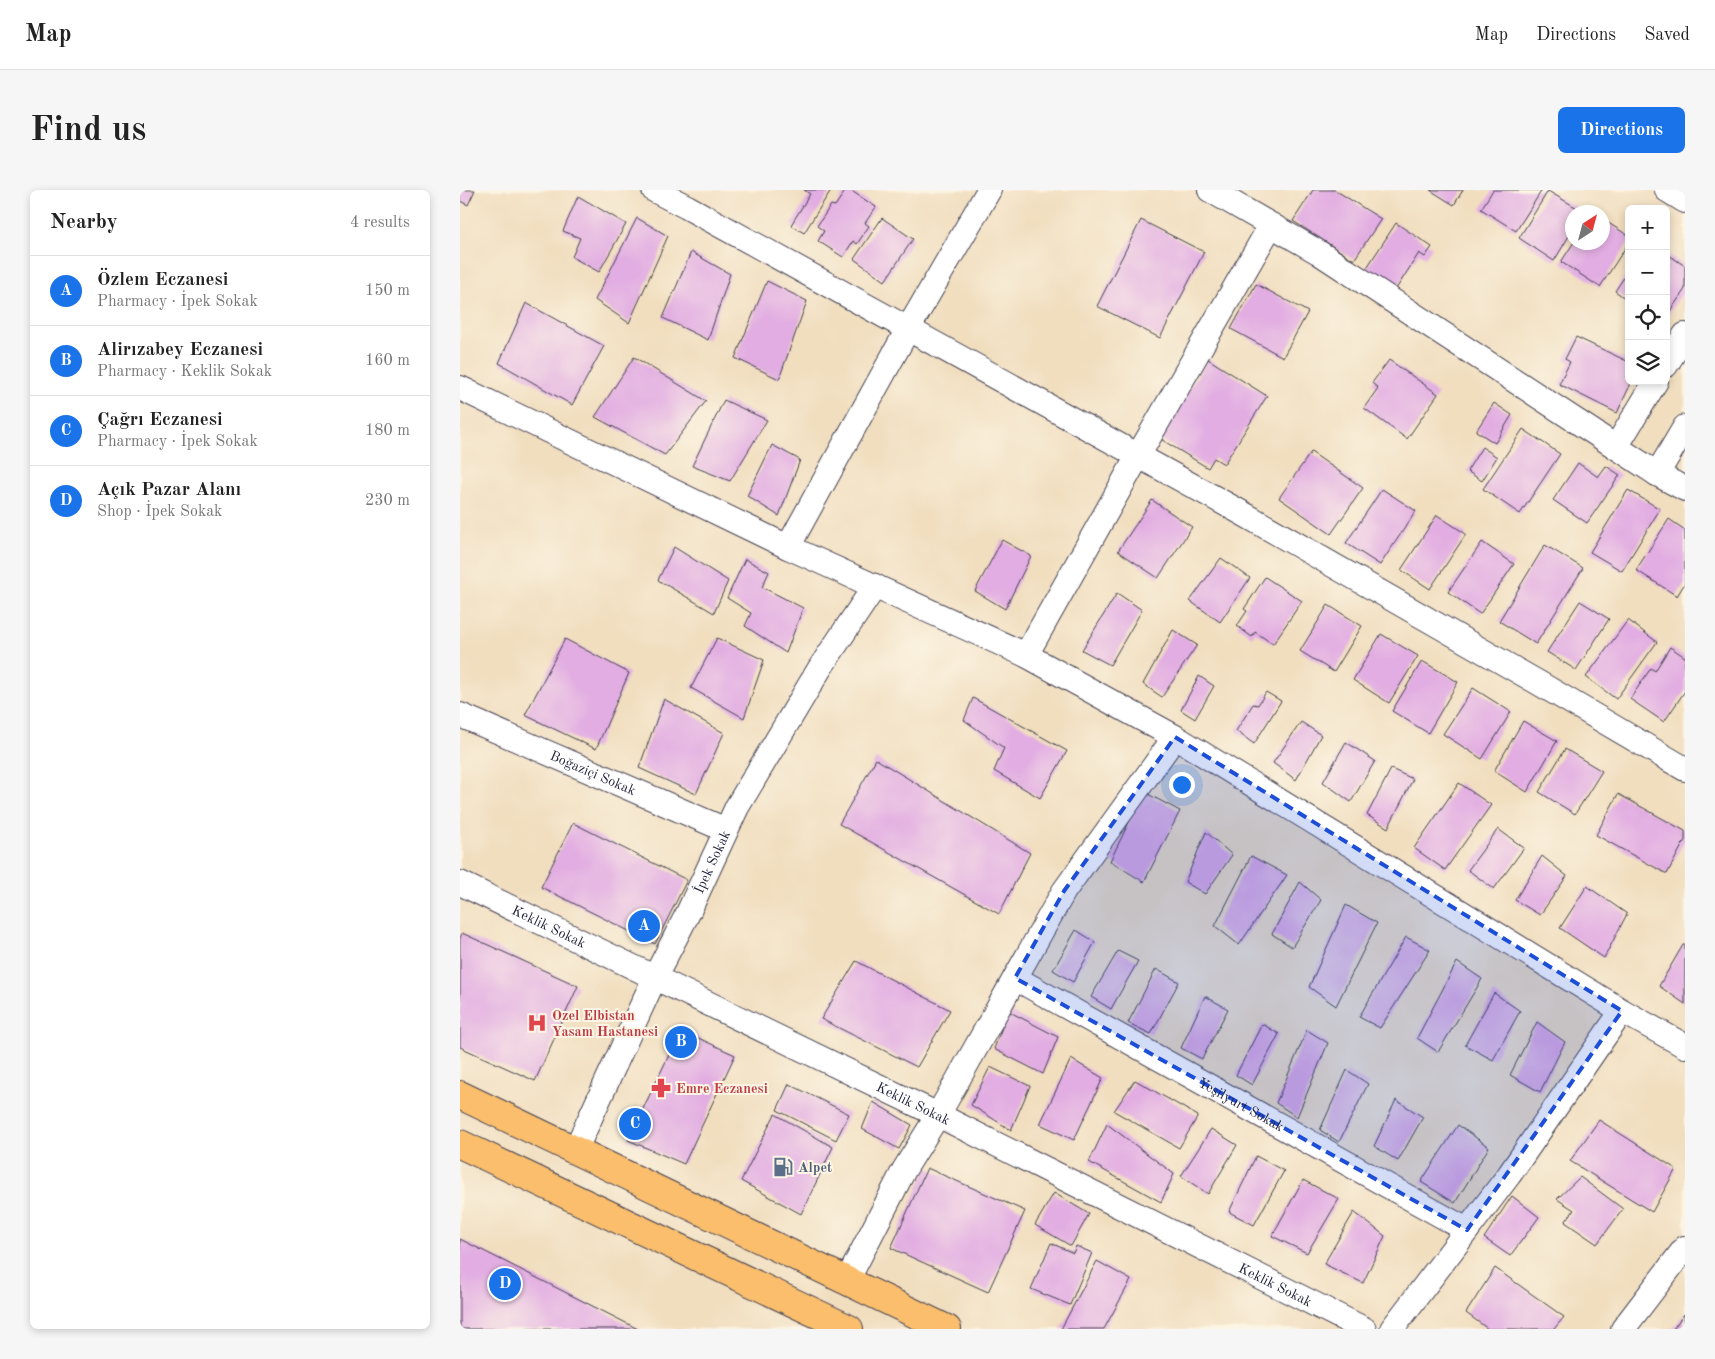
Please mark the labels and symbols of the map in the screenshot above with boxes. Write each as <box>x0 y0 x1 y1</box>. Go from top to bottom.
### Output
north arrow <box>1565 205 1610 250</box>
street label: Boğaziçi Sokak <box>548 749 638 798</box>
your location <box>1169 772 1195 798</box>
street label: İpek Sokak <box>689 829 733 896</box>
street label: Keklik Sokak <box>509 903 588 951</box>
pin: A <box>628 907 660 945</box>
place label: Ozel Elbistan Yasam Hastanesi <box>552 1009 658 1039</box>
hospital icon: Ozel Elbistan Yasam Hastanesi <box>526 1012 548 1034</box>
pin: B <box>665 1023 697 1061</box>
street label: Yeşilyurt Sokak <box>1195 1076 1286 1134</box>
pharmacy icon: Emre Eczanesi <box>650 1077 672 1099</box>
street label: Keklik Sokak <box>874 1080 952 1128</box>
place label: Emre Eczanesi <box>676 1082 768 1096</box>
pin: C <box>619 1105 651 1143</box>
fuel station icon: Alpet <box>772 1156 794 1178</box>
place label: Alpet <box>798 1161 832 1175</box>
street label: Keklik Sokak <box>1236 1261 1314 1310</box>
pin: D <box>489 1265 521 1303</box>

